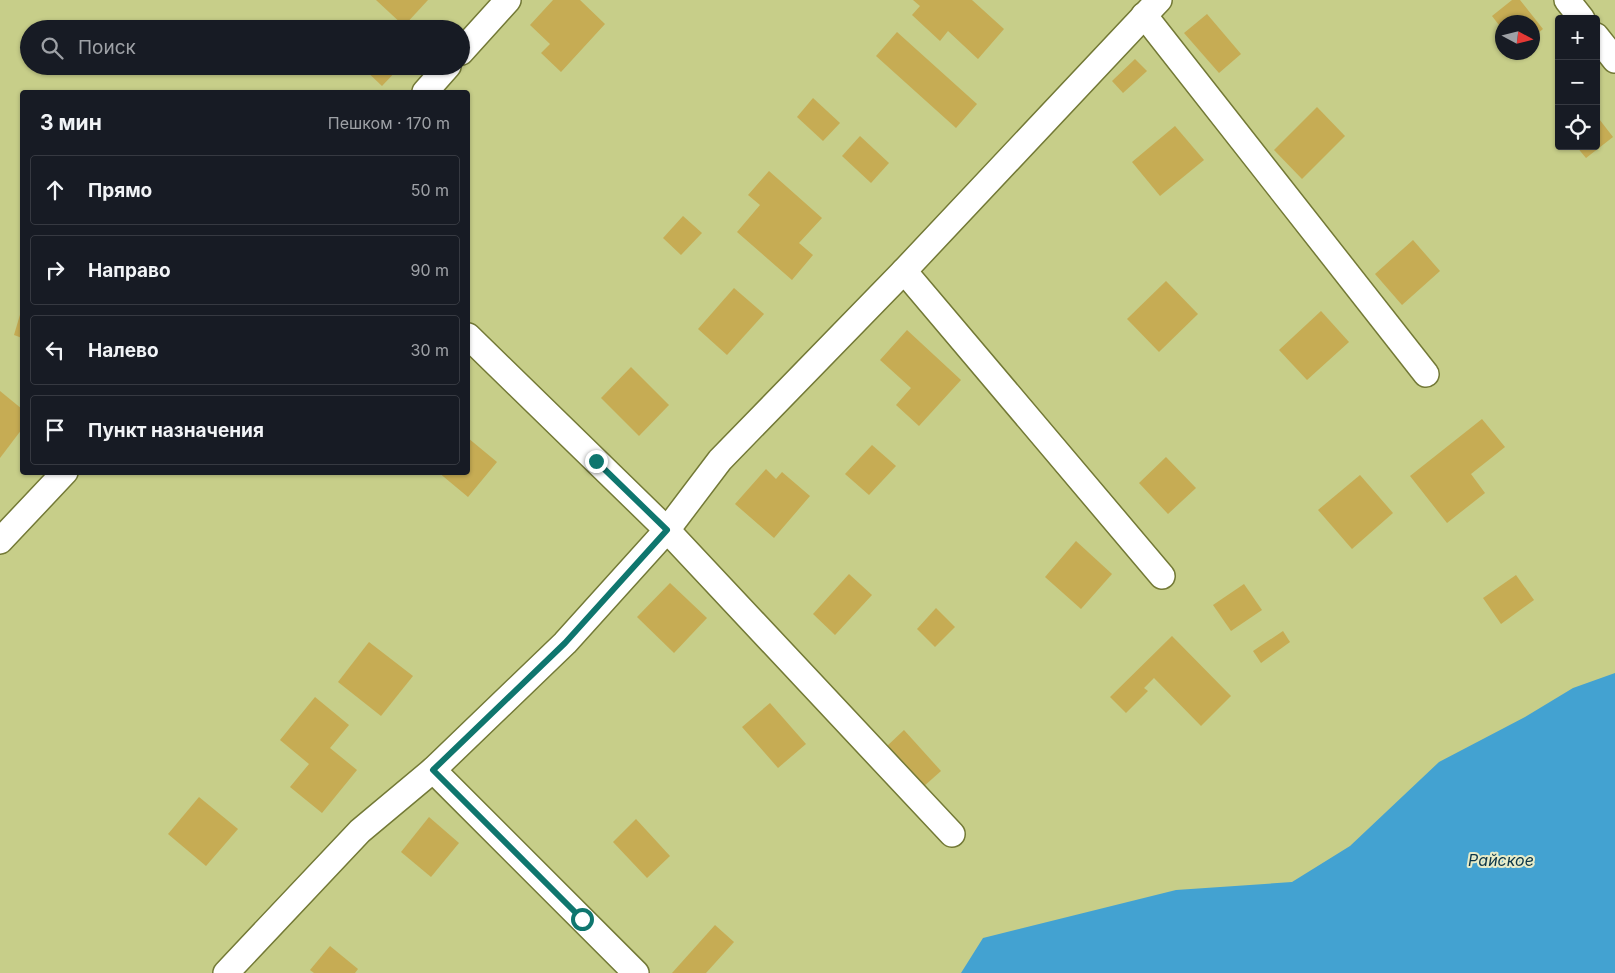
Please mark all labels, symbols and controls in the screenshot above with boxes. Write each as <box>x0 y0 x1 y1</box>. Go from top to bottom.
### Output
north arrow <box>1495 15 1540 60</box>
map controls <box>1555 15 1600 150</box>
button: + <box>1555 15 1600 60</box>
search box <box>20 20 470 75</box>
icon: search <box>38 34 66 62</box>
text: Поиск <box>78 36 136 59</box>
button: − <box>1555 60 1600 105</box>
button: locate <box>1555 105 1600 150</box>
text: 3 мин <box>40 110 102 135</box>
text: Пешком · 170 m <box>328 113 450 133</box>
icon: ahead <box>41 176 69 204</box>
text: Прямо <box>88 179 152 202</box>
text: 50 m <box>411 180 449 200</box>
icon: right <box>41 256 69 284</box>
text: Направо <box>88 259 171 282</box>
text: 90 m <box>410 260 449 280</box>
icon: left <box>41 336 69 364</box>
text: Налево <box>88 339 159 362</box>
text: 30 m <box>411 340 449 360</box>
icon: arrive <box>41 416 69 444</box>
text: Пункт назначения <box>88 419 264 442</box>
route end <box>585 450 608 473</box>
water label: Райское <box>1468 850 1534 870</box>
route start <box>571 908 594 931</box>

